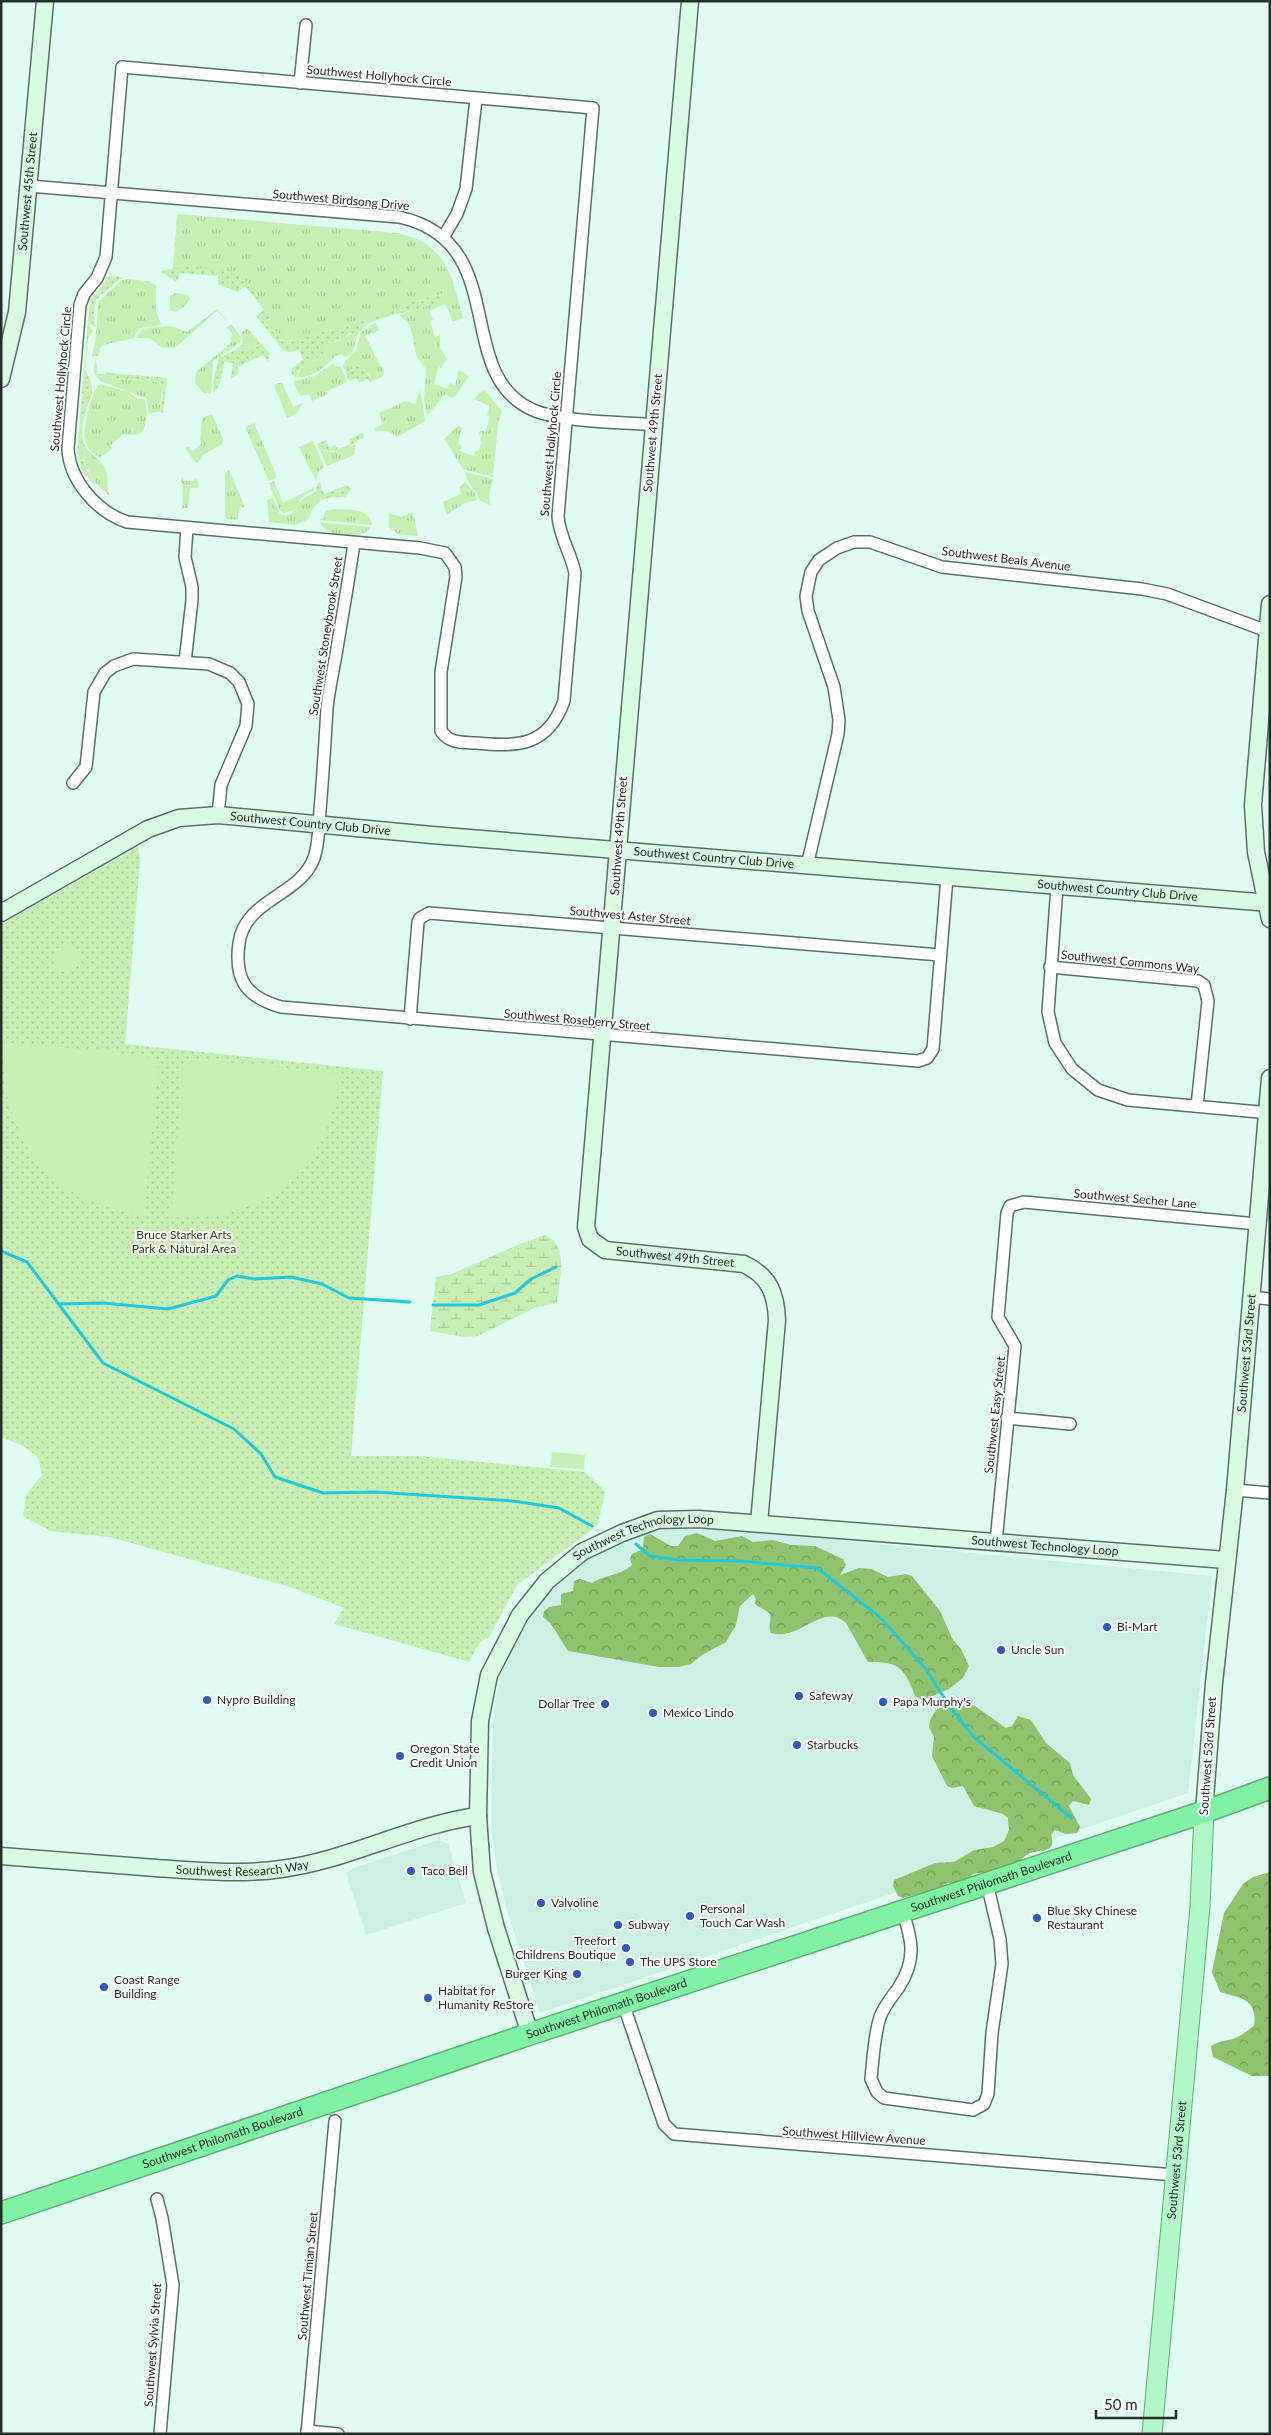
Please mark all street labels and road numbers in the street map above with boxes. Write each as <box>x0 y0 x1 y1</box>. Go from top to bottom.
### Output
street label: Southwest Hollyhock Circle <box>306 62 452 89</box>
street label: Southwest 45th Street <box>15 131 40 251</box>
street label: Southwest Birdsong Drive <box>272 186 410 213</box>
street label: Southwest Hollyhock Circle <box>47 306 74 452</box>
street label: Southwest Hollyhock Circle <box>537 371 564 517</box>
street label: Southwest 49th Street <box>640 372 665 493</box>
street label: Southwest Beals Avenue <box>941 543 1071 574</box>
street label: Southwest Stoneybrook Street <box>306 555 346 716</box>
street label: Southwest 49th Street <box>607 776 630 896</box>
street label: Southwest Country Club Drive <box>229 808 391 838</box>
street label: Southwest Country Club Drive <box>633 843 795 871</box>
street label: Southwest Country Club Drive <box>1037 876 1198 904</box>
street label: Southwest Aster Street <box>569 903 692 928</box>
street label: Southwest Commons Way <box>1060 947 1201 976</box>
street label: Southwest Roseberry Street <box>503 1006 652 1033</box>
street label: Southwest Secher Lane <box>1073 1186 1197 1211</box>
street label: Southwest 49th Street <box>615 1243 736 1270</box>
street label: Southwest 53rd Street <box>1234 1292 1259 1413</box>
street label: Southwest Easy Street <box>981 1355 1008 1474</box>
street label: Southwest Technology Loop <box>570 1511 715 1563</box>
street label: Southwest Technology Loop <box>971 1532 1119 1559</box>
street label: Southwest 53rd Street <box>1196 1696 1219 1816</box>
street label: Southwest Philomath Boulevard <box>909 1848 1073 1915</box>
street label: Southwest Research Way <box>175 1856 311 1879</box>
street label: Southwest Philomath Boulevard <box>524 1975 689 2042</box>
street label: Southwest 53rd Street <box>1164 2100 1189 2220</box>
street label: Southwest Philomath Boulevard <box>140 2103 305 2172</box>
street label: Southwest Hillview Avenue <box>782 2123 926 2148</box>
street label: Southwest Timian Street <box>294 2210 321 2341</box>
street label: Southwest Sylvia Street <box>141 2282 164 2407</box>

